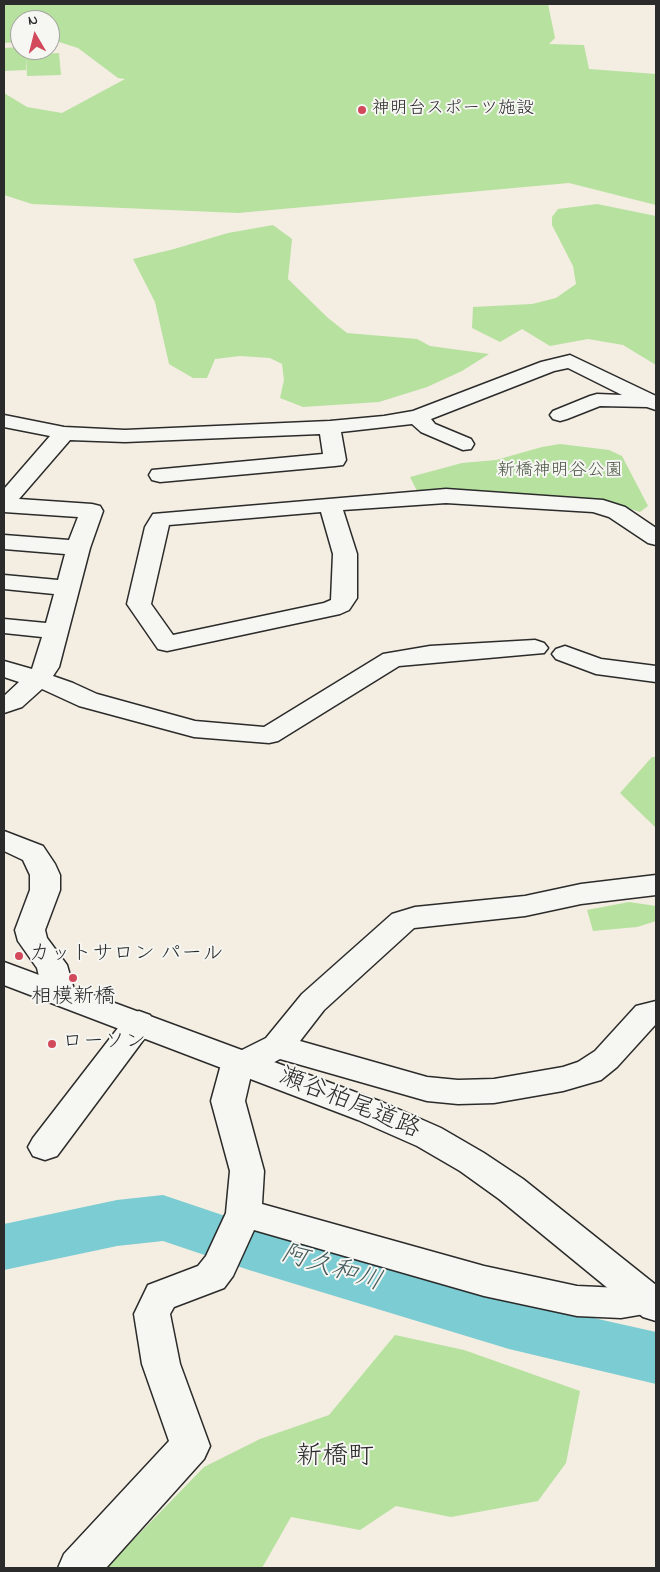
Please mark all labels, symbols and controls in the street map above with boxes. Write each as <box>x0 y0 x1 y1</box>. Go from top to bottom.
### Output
north arrow <box>10 10 60 60</box>
text: N <box>27 10 39 32</box>
place label: 神明台スポーツ施設 <box>372 99 534 121</box>
marker: 神明台スポーツ施設 <box>356 104 368 116</box>
park label: 新橋神明谷公園 <box>497 461 623 483</box>
place label: カットサロン パール <box>29 943 223 969</box>
marker: カットサロン パール <box>13 950 25 962</box>
marker: 相模新橋 <box>67 972 79 984</box>
place label: 相模新橋 <box>31 986 115 1012</box>
place label: ローソン <box>62 1031 146 1057</box>
marker: ローソン <box>46 1038 58 1050</box>
street label: 瀬谷柏尾道路 <box>274 1063 424 1147</box>
water label: 阿久和川 <box>277 1240 385 1300</box>
district label: 新橋町 <box>296 1443 374 1475</box>

